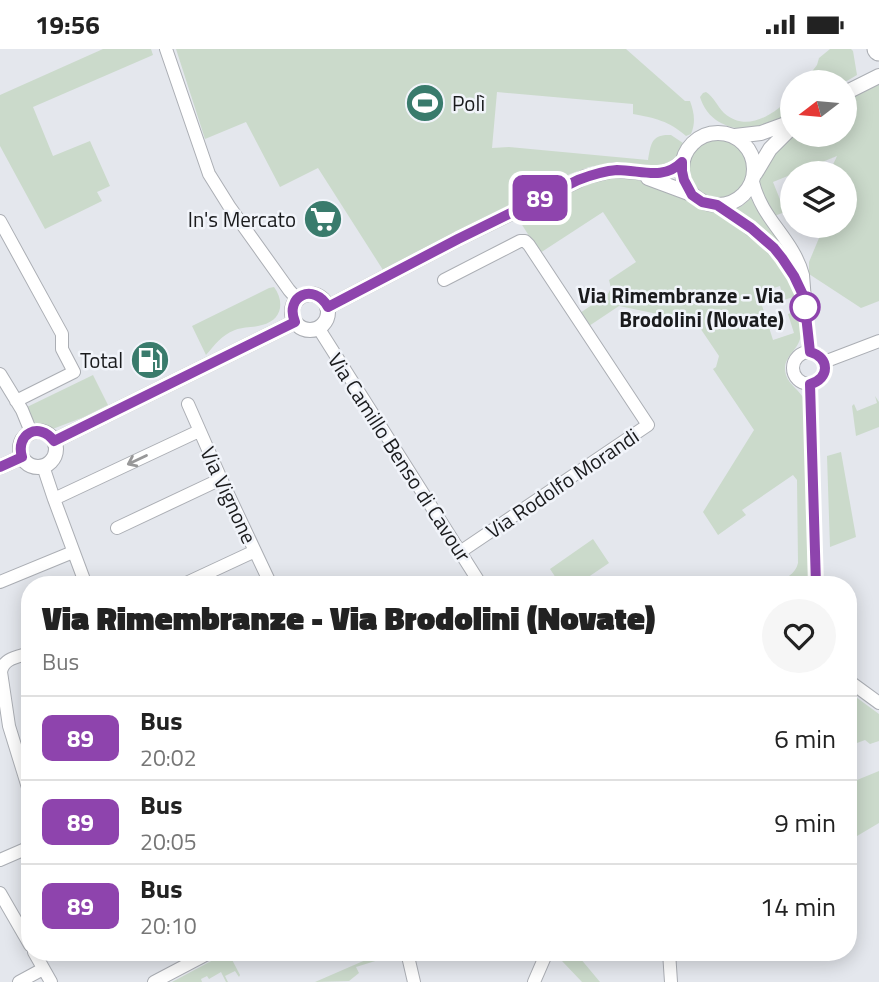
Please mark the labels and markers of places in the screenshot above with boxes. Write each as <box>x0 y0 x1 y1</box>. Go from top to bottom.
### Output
sports icon: Polì <box>404 82 446 124</box>
place label: Polì <box>452 87 485 119</box>
supermarket icon: In's Mercato <box>302 198 344 240</box>
place label: In's Mercato <box>188 203 296 235</box>
place label: Via Rimembranze - Via Brodolini (Novate) <box>578 279 784 335</box>
marker: Via Rimembranze - Via Brodolini (Novate) <box>790 292 820 322</box>
fuel station icon: Total <box>129 339 171 381</box>
place label: Total <box>80 344 123 376</box>

